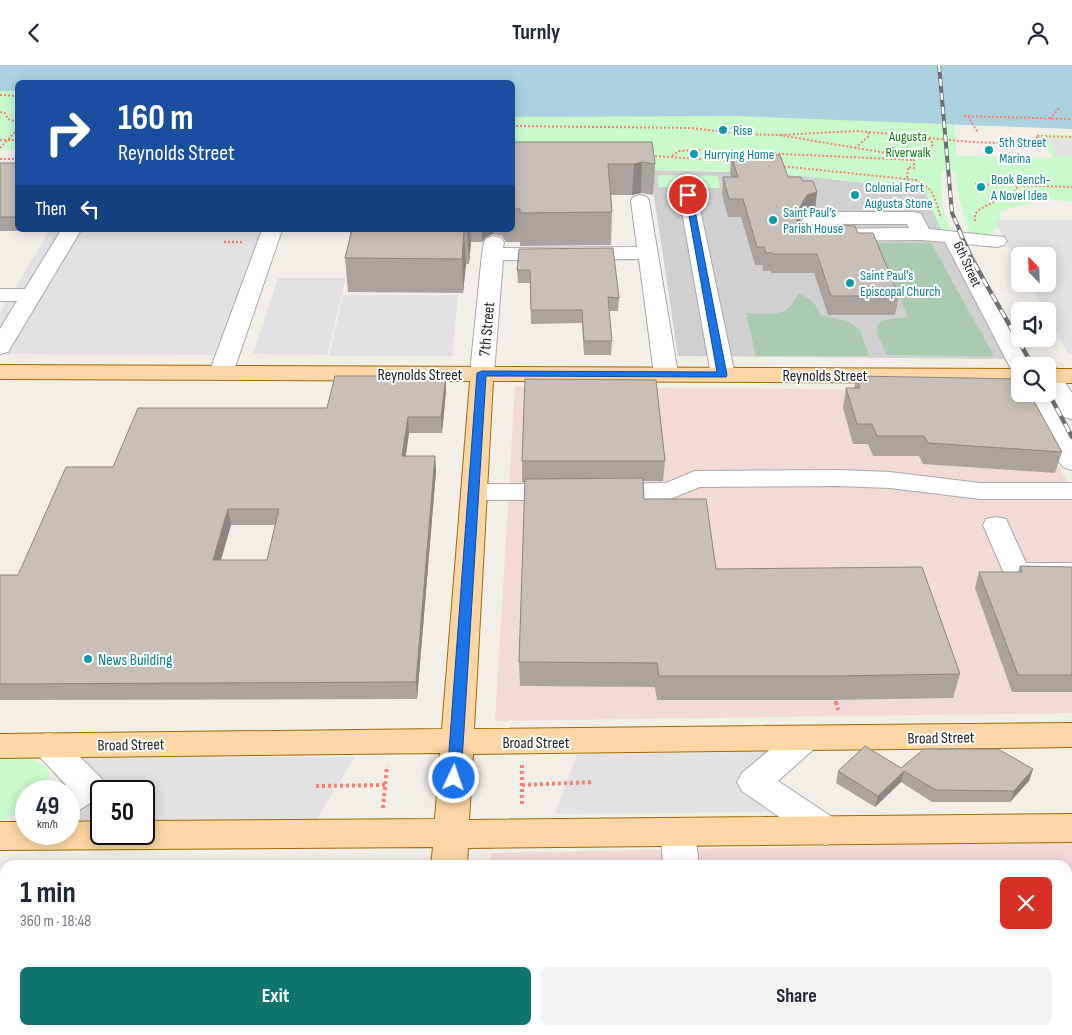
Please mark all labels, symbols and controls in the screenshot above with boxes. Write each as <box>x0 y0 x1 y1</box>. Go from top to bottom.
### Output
icon: back <box>20 19 48 47</box>
text: Turnly <box>512 19 560 46</box>
icon: person <box>1024 19 1052 47</box>
text: 160 m <box>118 97 194 140</box>
icon: right <box>35 100 100 165</box>
place label: Rise <box>733 122 753 139</box>
marker: Rise <box>717 124 729 136</box>
park label: Augusta Riverwalk <box>885 128 931 161</box>
place label: 5th Street Marina <box>999 134 1047 167</box>
text: Reynolds Street <box>118 140 235 167</box>
marker: 5th Street Marina <box>983 144 995 156</box>
place label: Hurrying Home <box>704 146 774 163</box>
marker: Hurrying Home <box>688 148 700 160</box>
place label: Book Bench- A Novel Idea <box>990 171 1051 204</box>
pin <box>667 174 709 216</box>
place label: Colonial Fort Augusta Stone <box>864 179 933 212</box>
icon: arrive <box>674 181 702 209</box>
marker: Book Bench- A Novel Idea <box>975 181 987 193</box>
marker: Colonial Fort Augusta Stone <box>849 189 861 201</box>
icon: left <box>76 195 104 223</box>
text: Then <box>35 198 66 221</box>
place label: Saint Paul’s Parish House <box>783 204 843 237</box>
marker: Saint Paul’s Parish House <box>767 214 779 226</box>
street label: 6th Street <box>950 239 985 290</box>
north arrow <box>1011 247 1056 293</box>
map controls <box>1011 247 1056 402</box>
place label: Saint Paul's Episcopal Church <box>860 267 941 300</box>
marker: Saint Paul's Episcopal Church <box>844 277 856 289</box>
street label: 7th Street <box>476 301 499 357</box>
button: sound <box>1011 302 1056 347</box>
button: search <box>1011 357 1056 402</box>
street label: Reynolds Street <box>378 366 463 385</box>
street label: Reynolds Street <box>783 367 868 386</box>
place label: News Building <box>98 651 172 670</box>
marker: News Building <box>82 653 94 665</box>
street label: Broad Street <box>907 728 975 749</box>
street label: Broad Street <box>502 734 570 753</box>
street label: Broad Street <box>97 735 165 756</box>
position arrow <box>427 751 479 803</box>
speed limit sign: 50 <box>90 780 155 845</box>
text: 49 <box>36 791 59 822</box>
text: km/h <box>37 817 58 832</box>
text: 1 min <box>20 875 76 911</box>
button: close <box>1000 877 1052 929</box>
text: 360 m · 18:48 <box>20 912 91 931</box>
button: Exit <box>20 967 531 1025</box>
button: Share <box>541 967 1052 1025</box>

